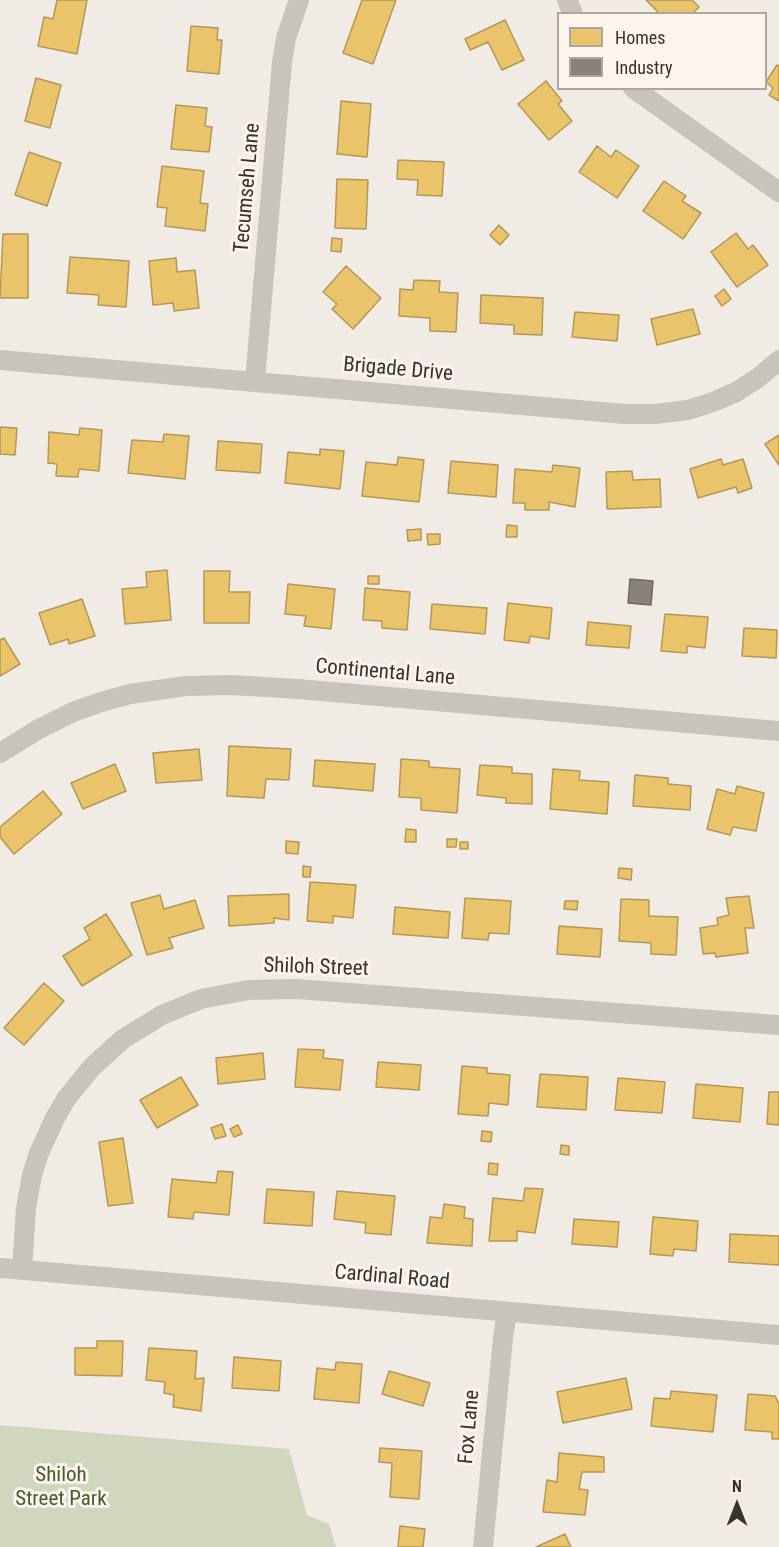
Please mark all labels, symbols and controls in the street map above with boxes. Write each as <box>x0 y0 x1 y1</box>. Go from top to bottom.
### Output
legend <box>557 12 767 90</box>
text: Homes <box>615 27 665 48</box>
text: Industry <box>615 57 673 78</box>
street label: Tecumseh Lane <box>230 122 266 254</box>
street label: Brigade Drive <box>342 353 454 387</box>
street label: Continental Lane <box>314 654 456 692</box>
street label: Shiloh Street <box>263 954 369 982</box>
street label: Cardinal Road <box>333 1260 451 1296</box>
street label: Fox Lane <box>454 1389 486 1465</box>
park label: Shiloh Street Park <box>15 1463 107 1513</box>
north arrow <box>707 1475 767 1535</box>
text: N <box>732 1477 742 1496</box>

